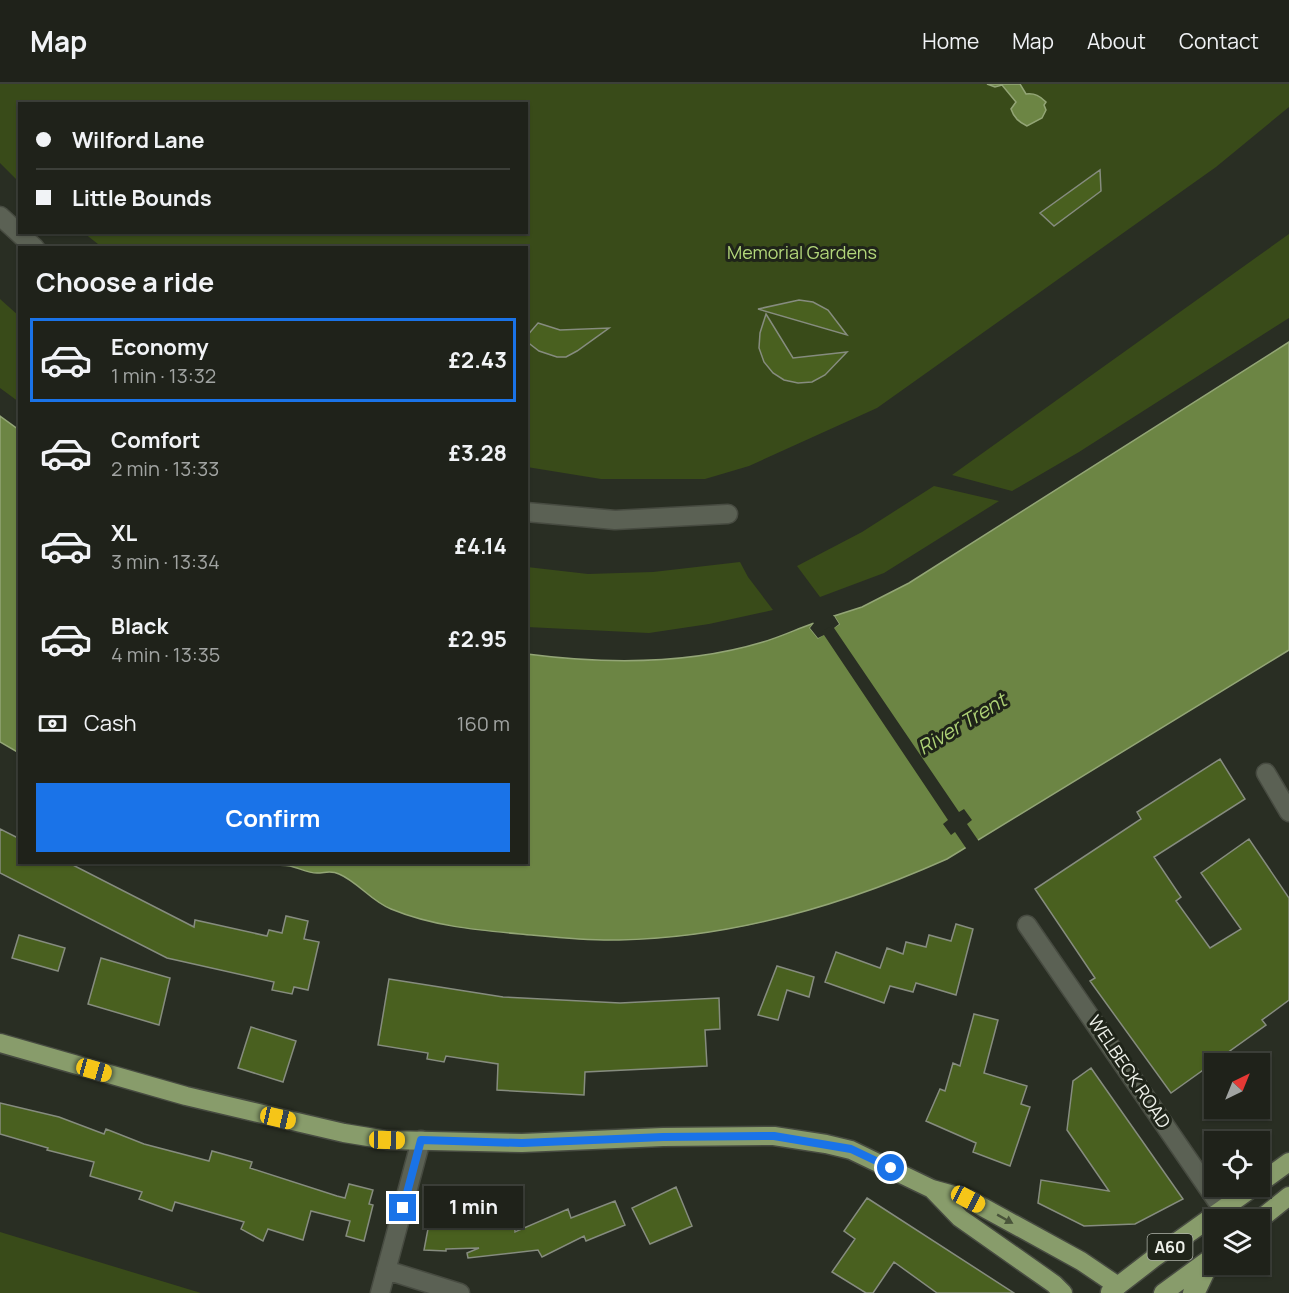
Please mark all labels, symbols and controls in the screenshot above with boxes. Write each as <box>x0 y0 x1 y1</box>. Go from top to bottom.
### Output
text: Map <box>30 22 87 60</box>
text: Home <box>922 27 979 55</box>
text: Map <box>1012 27 1054 55</box>
text: About <box>1087 27 1146 55</box>
text: Contact <box>1179 27 1259 55</box>
text: Wilford Lane <box>72 125 205 155</box>
text: Little Bounds <box>72 183 212 213</box>
park label: Memorial Gardens <box>727 240 877 264</box>
text: Choose a ride <box>36 263 214 300</box>
text: Economy <box>111 332 209 362</box>
icon: car <box>39 333 93 387</box>
text: £2.43 <box>448 345 507 375</box>
text: 1 min · 13:32 <box>111 362 216 389</box>
text: Comfort <box>111 425 200 455</box>
icon: car <box>39 426 93 480</box>
text: £3.28 <box>448 438 507 468</box>
text: 2 min · 13:33 <box>111 455 219 482</box>
text: XL <box>111 518 137 548</box>
icon: car <box>39 519 93 573</box>
text: £4.14 <box>454 531 507 561</box>
text: 3 min · 13:34 <box>111 548 220 575</box>
text: Black <box>111 611 168 641</box>
icon: car <box>39 612 93 666</box>
text: £2.95 <box>448 624 507 654</box>
text: 4 min · 13:35 <box>111 641 220 668</box>
water label: River Trent <box>912 685 1013 761</box>
icon: cash <box>36 707 69 740</box>
text: Cash <box>84 708 137 738</box>
text: 160 m <box>457 710 510 737</box>
button: Confirm <box>36 783 510 852</box>
street label: WELBECK ROAD <box>1083 1010 1177 1133</box>
north arrow <box>1204 1053 1270 1119</box>
map controls <box>1204 1053 1270 1275</box>
car <box>74 1056 114 1084</box>
car <box>258 1105 298 1131</box>
car <box>369 1131 405 1149</box>
button: locate <box>1204 1131 1270 1197</box>
route start <box>877 1154 904 1181</box>
car <box>948 1183 988 1215</box>
callout: 1 min <box>424 1187 523 1229</box>
text: 1 min <box>449 1193 498 1220</box>
route end <box>389 1194 416 1221</box>
button: layers <box>1204 1209 1270 1275</box>
one-way arrow <box>997 1214 1014 1224</box>
road number: A60 <box>1148 1234 1192 1260</box>

